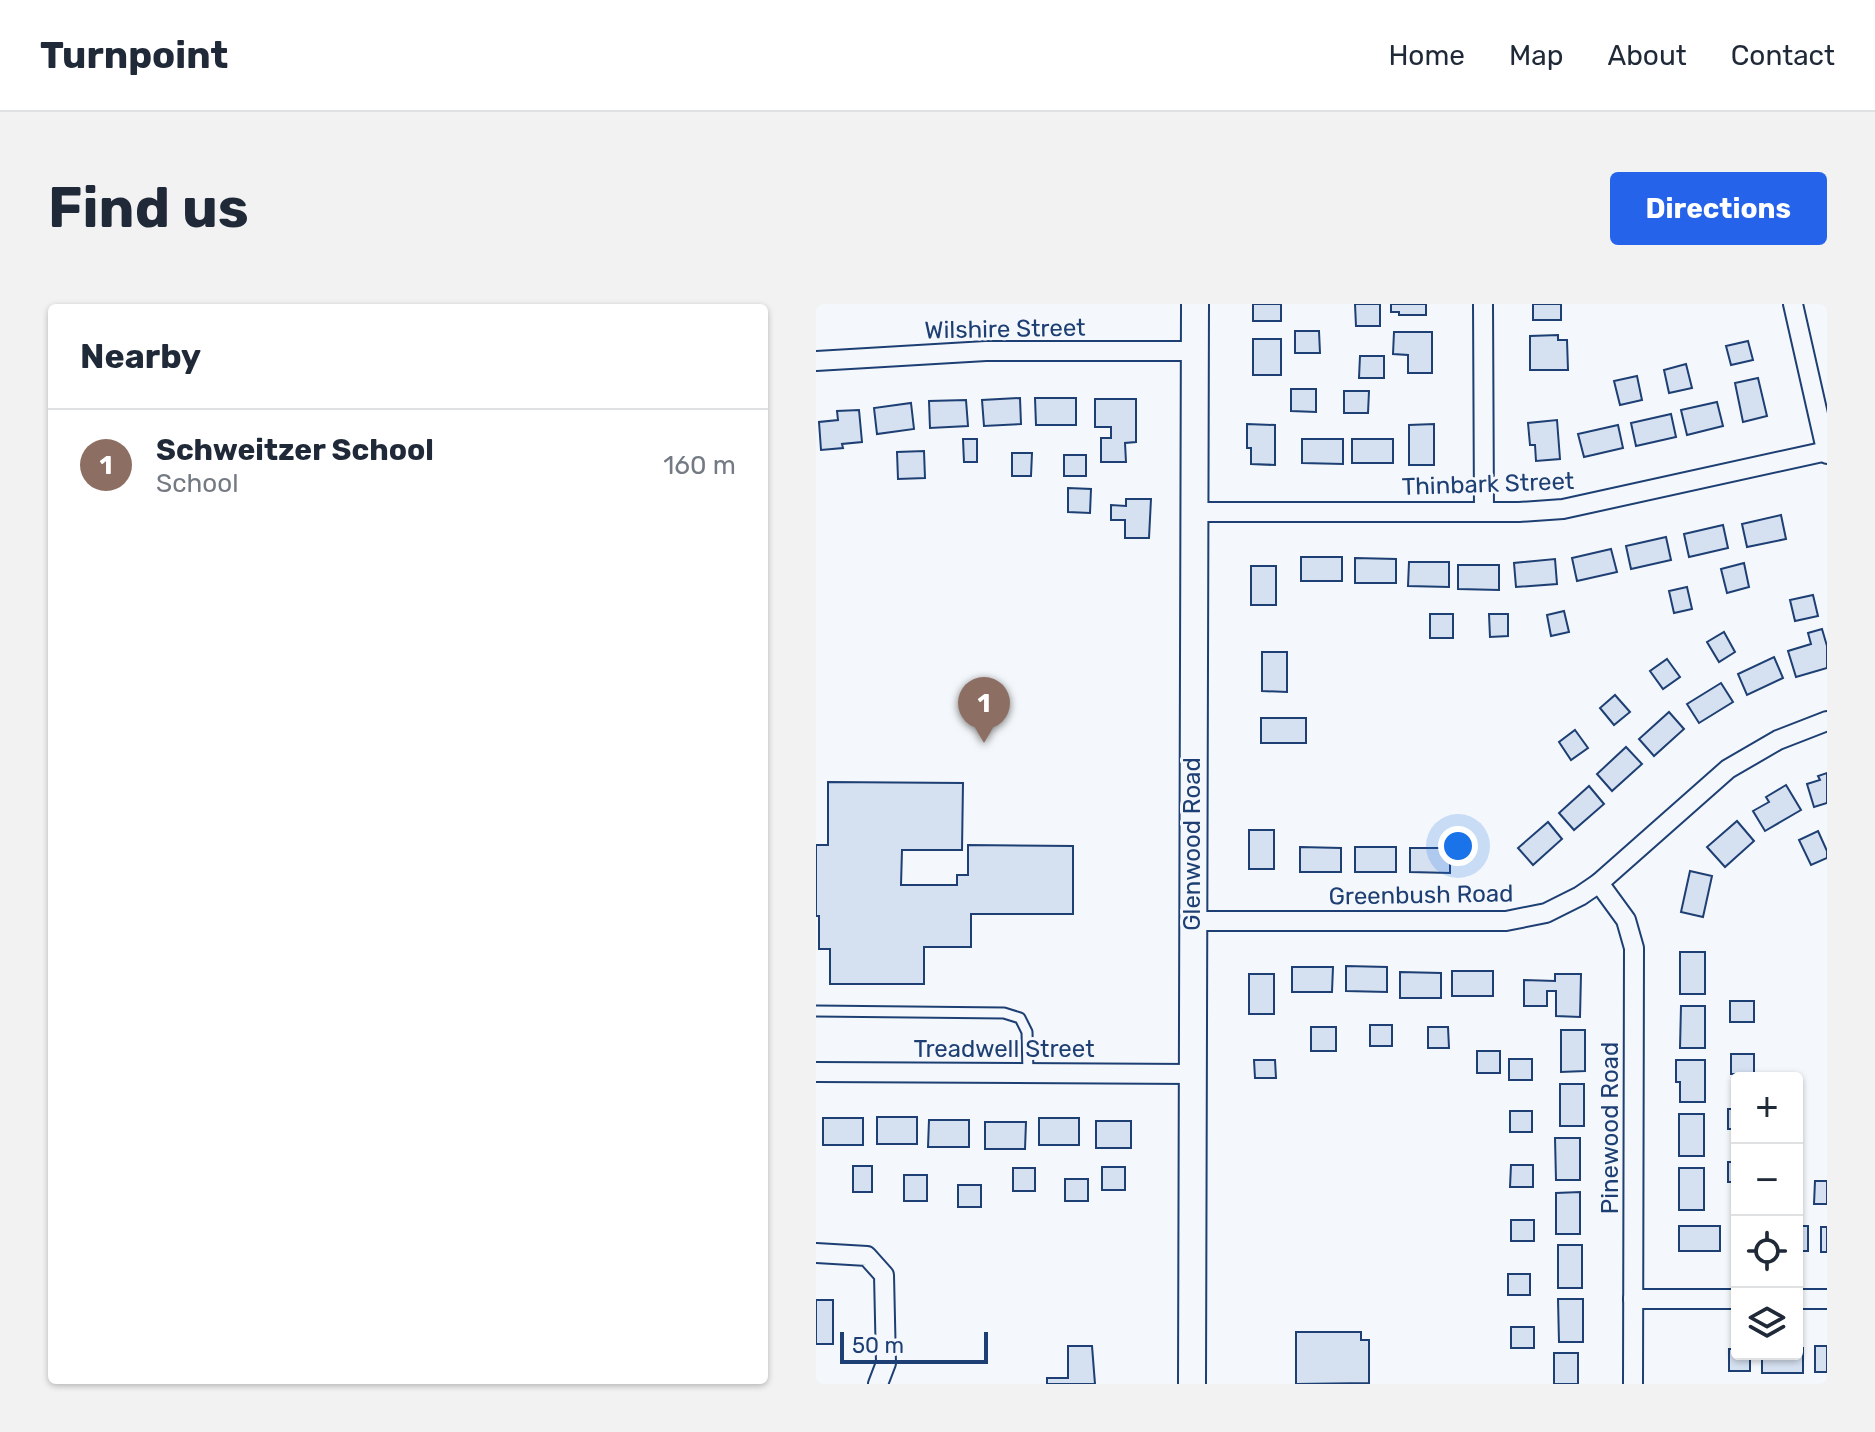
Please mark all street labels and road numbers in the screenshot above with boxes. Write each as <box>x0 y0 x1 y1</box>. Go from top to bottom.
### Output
street label: Wilshire Street <box>924 314 1086 344</box>
street label: Thinbark Street <box>1401 467 1575 501</box>
street label: Glenwood Road <box>1178 757 1206 931</box>
street label: Greenbush Road <box>1328 879 1514 911</box>
street label: Treadwell Street <box>913 1035 1095 1063</box>
street label: Pinewood Road <box>1596 1042 1624 1214</box>

